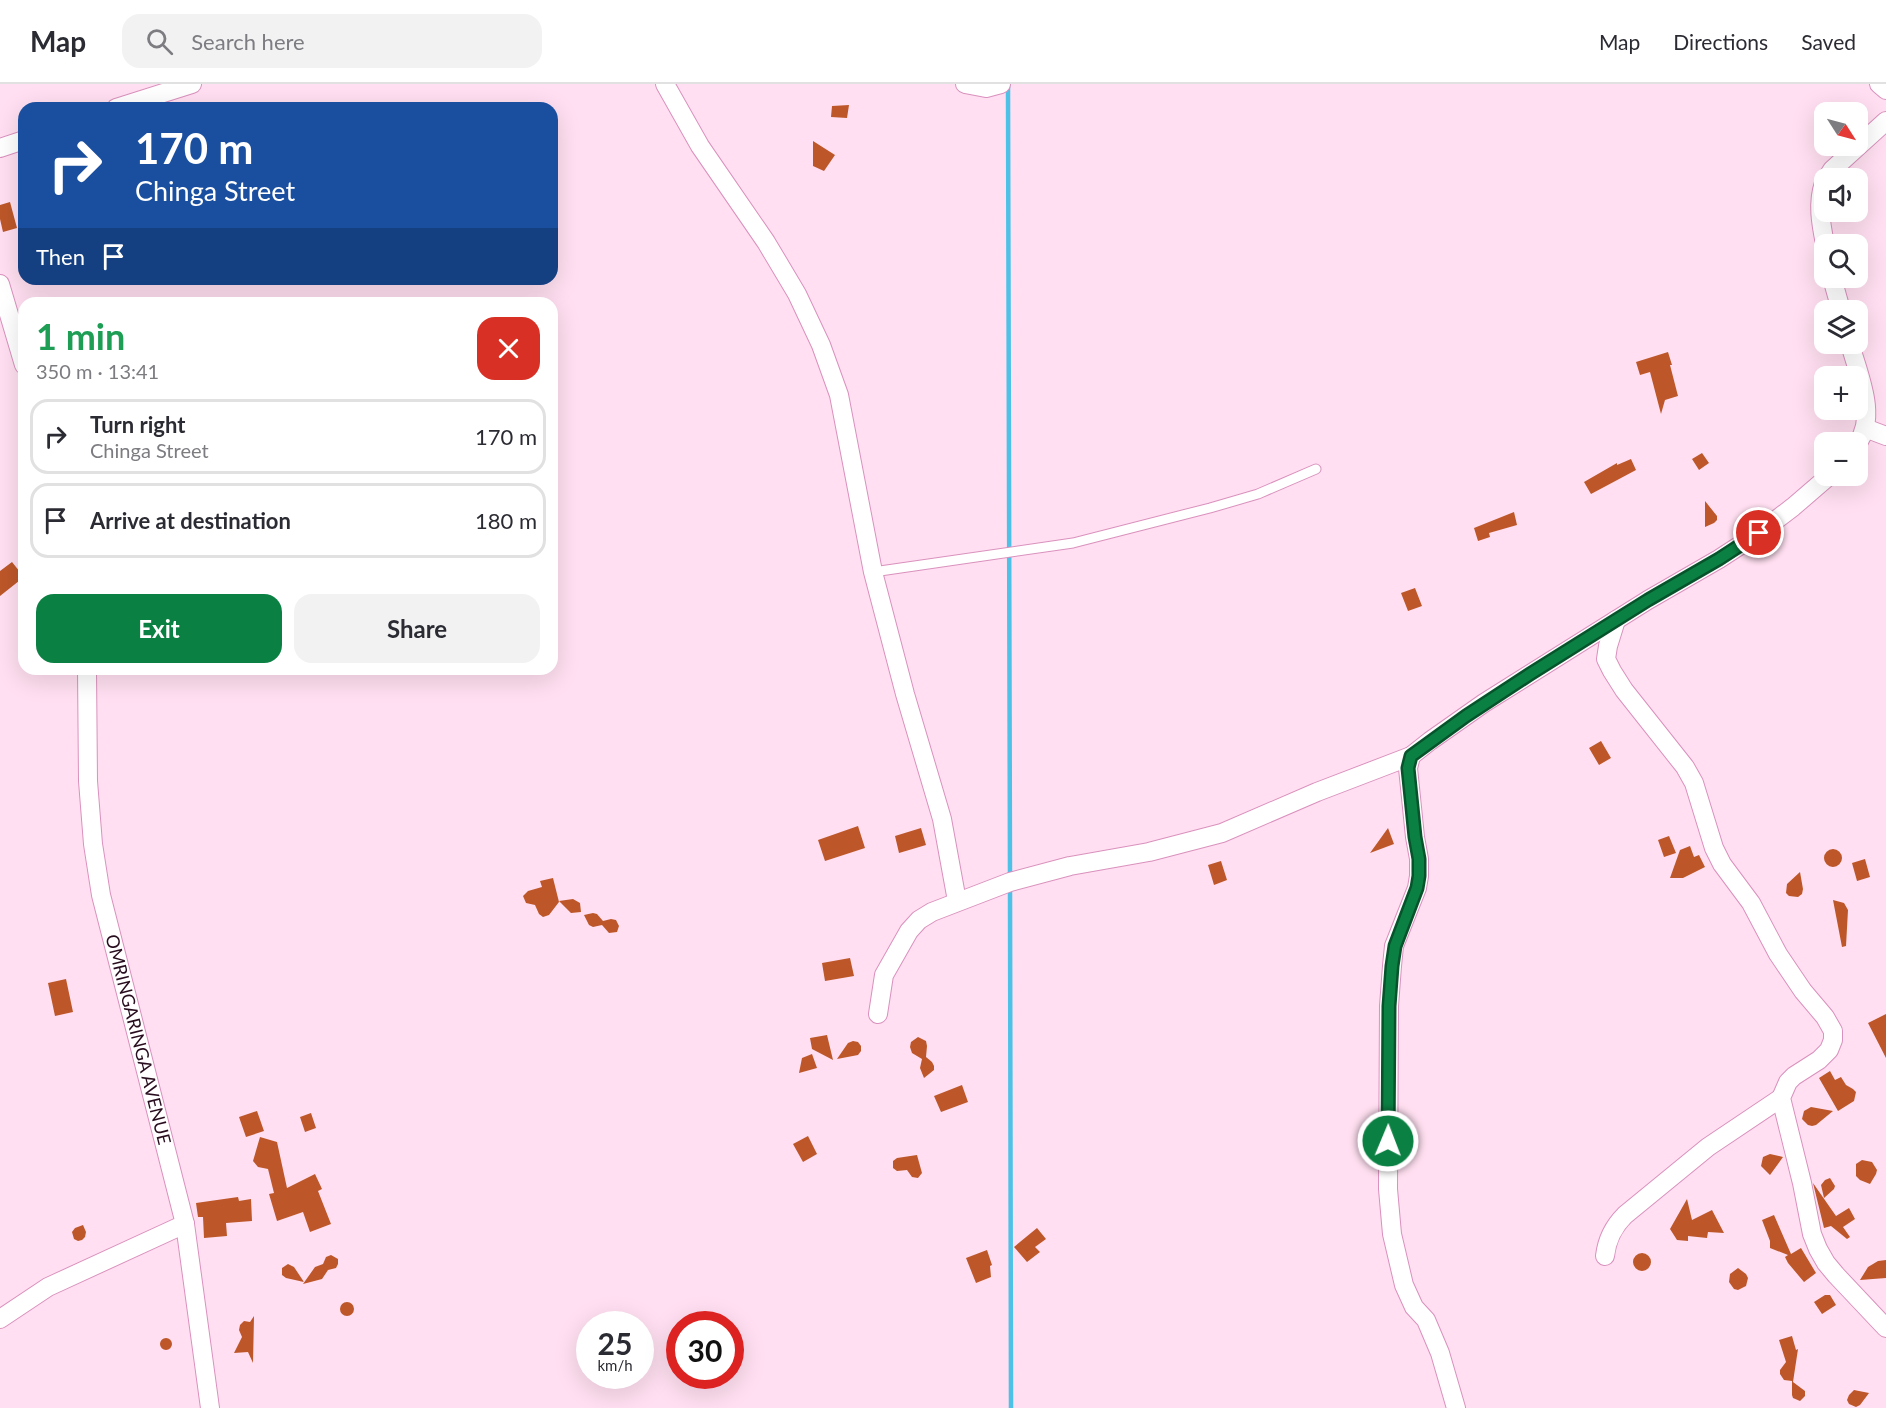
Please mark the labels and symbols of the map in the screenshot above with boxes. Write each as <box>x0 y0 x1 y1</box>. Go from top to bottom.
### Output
north arrow <box>1814 102 1868 156</box>
pin <box>1733 507 1784 558</box>
street label: OMRINGARINGA AVENUE <box>101 932 176 1147</box>
position arrow <box>1356 1109 1420 1173</box>
speed limit sign: 30 <box>666 1311 744 1389</box>

